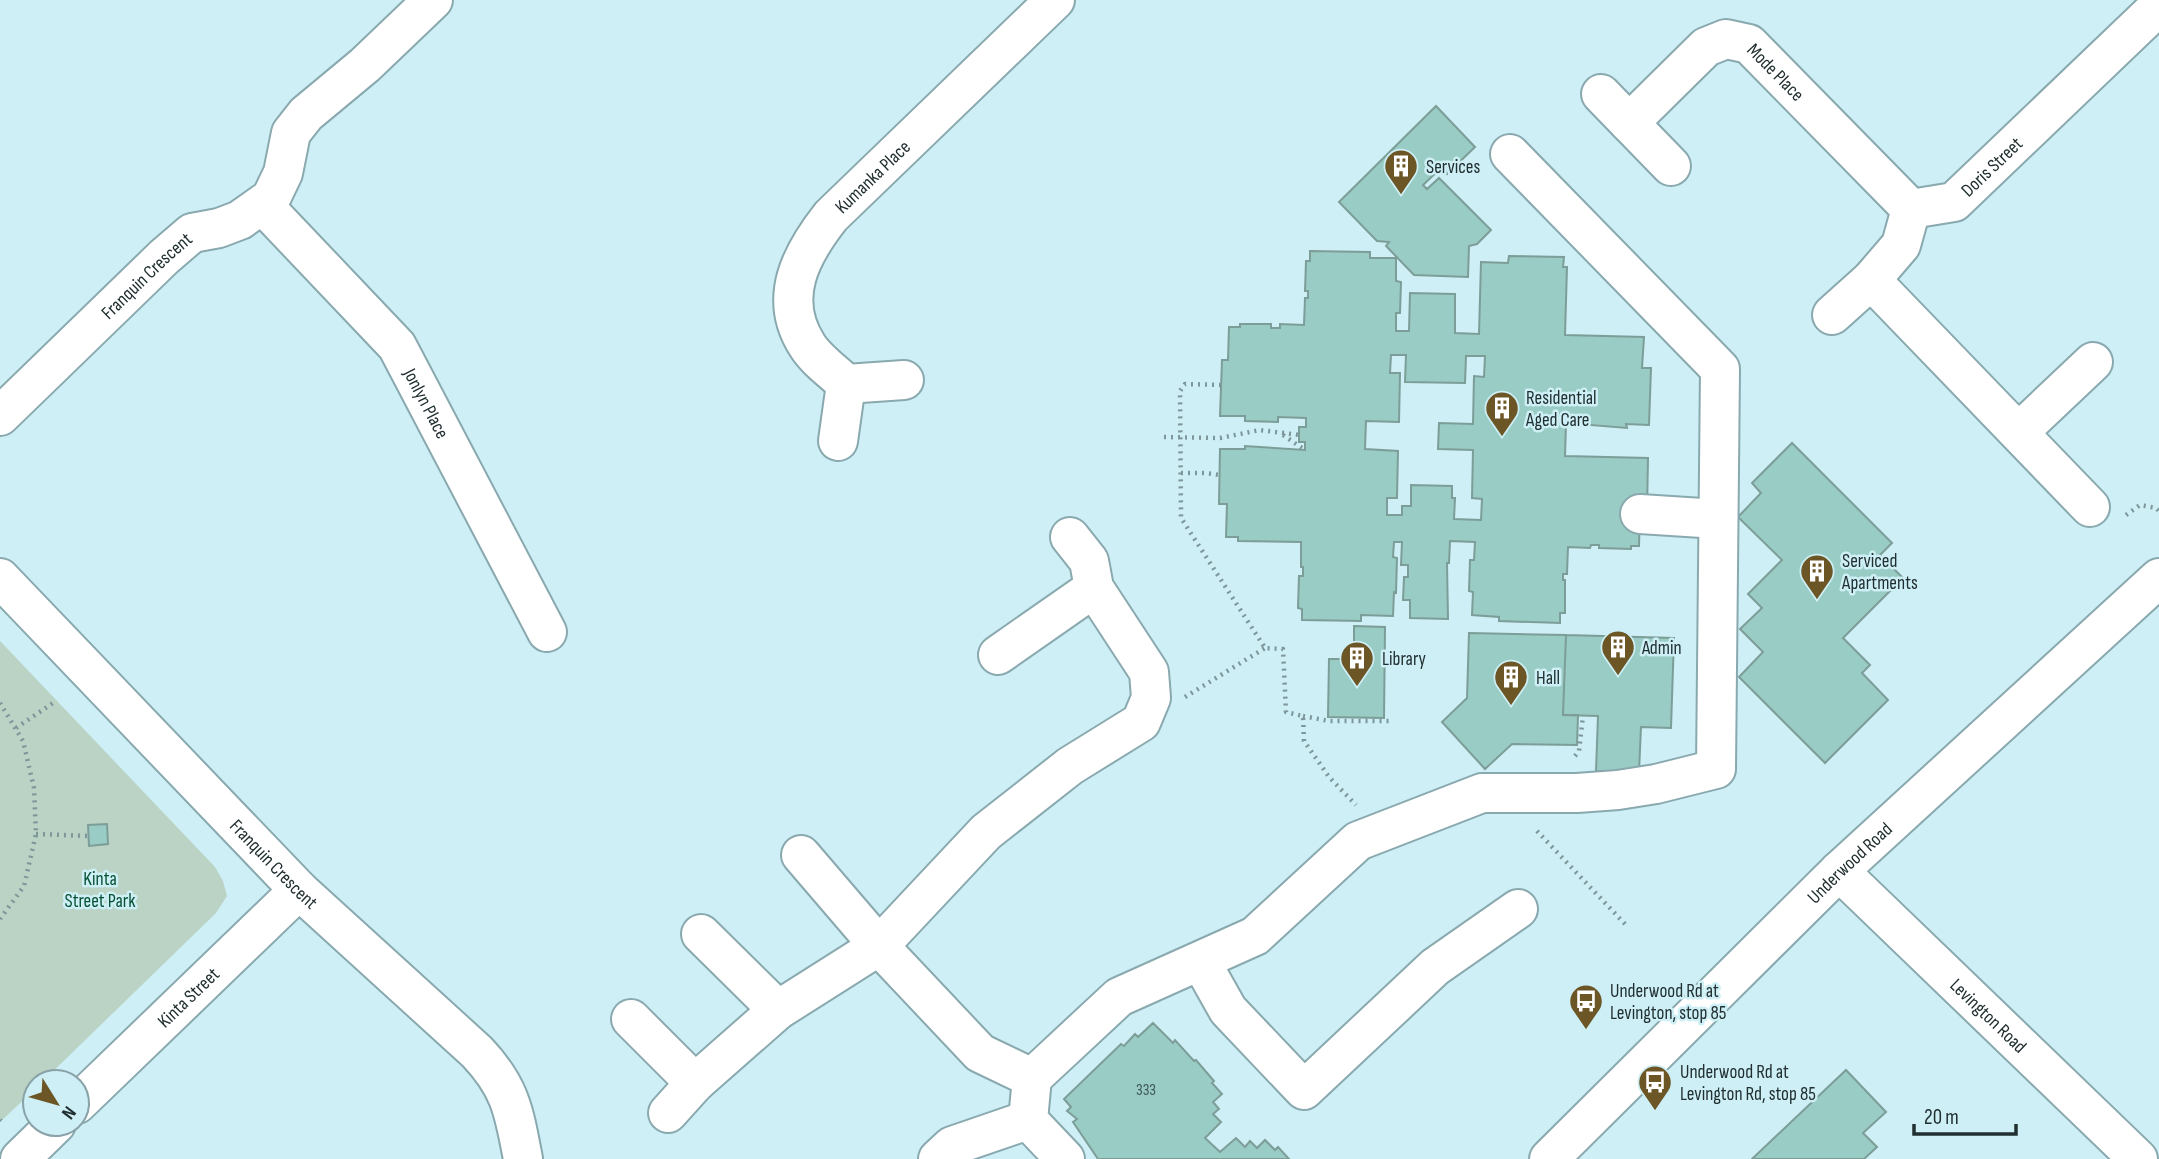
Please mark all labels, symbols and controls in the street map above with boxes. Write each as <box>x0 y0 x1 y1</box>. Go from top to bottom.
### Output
street label: Mode Place <box>1742 39 1808 106</box>
street label: Doris Street <box>1957 133 2028 202</box>
street label: Kumanka Place <box>831 136 916 219</box>
building icon: Services <box>1382 147 1420 196</box>
place label: Services <box>1426 156 1480 179</box>
street label: Franquin Crescent <box>97 228 197 325</box>
street label: Jonlyn Place <box>397 364 453 443</box>
place label: Residential Aged Care <box>1525 387 1597 432</box>
building icon: Residential Aged Care <box>1483 389 1521 438</box>
place label: Serviced Apartments <box>1841 550 1918 595</box>
building icon: Serviced Apartments <box>1798 552 1836 601</box>
building icon: Admin <box>1599 628 1637 677</box>
place label: Admin <box>1641 637 1682 660</box>
building icon: Library <box>1338 639 1376 688</box>
place label: Library <box>1382 648 1427 671</box>
building icon: Hall <box>1492 658 1530 707</box>
place label: Hall <box>1536 667 1560 690</box>
street label: Franquin Crescent <box>224 815 322 915</box>
street label: Underwood Road <box>1803 818 1897 909</box>
park label: Kinta Street Park <box>65 868 136 913</box>
street label: Kinta Street <box>153 963 225 1033</box>
street label: Levington Road <box>1945 974 2031 1058</box>
place label: Underwood Rd at Levington, stop 85 <box>1610 980 1726 1025</box>
bus stop icon: Underwood Rd at Levington, stop 85 <box>1567 982 1605 1031</box>
place label: Underwood Rd at Levington Rd, stop 85 <box>1680 1061 1816 1106</box>
bus stop icon: Underwood Rd at Levington Rd, stop 85 <box>1636 1063 1674 1112</box>
north arrow <box>21 1068 91 1138</box>
house number: 333 <box>1136 1081 1156 1100</box>
scale bar <box>1914 1092 2016 1136</box>
text: N <box>56 1101 81 1123</box>
text: 20 m <box>1924 1105 1959 1130</box>

